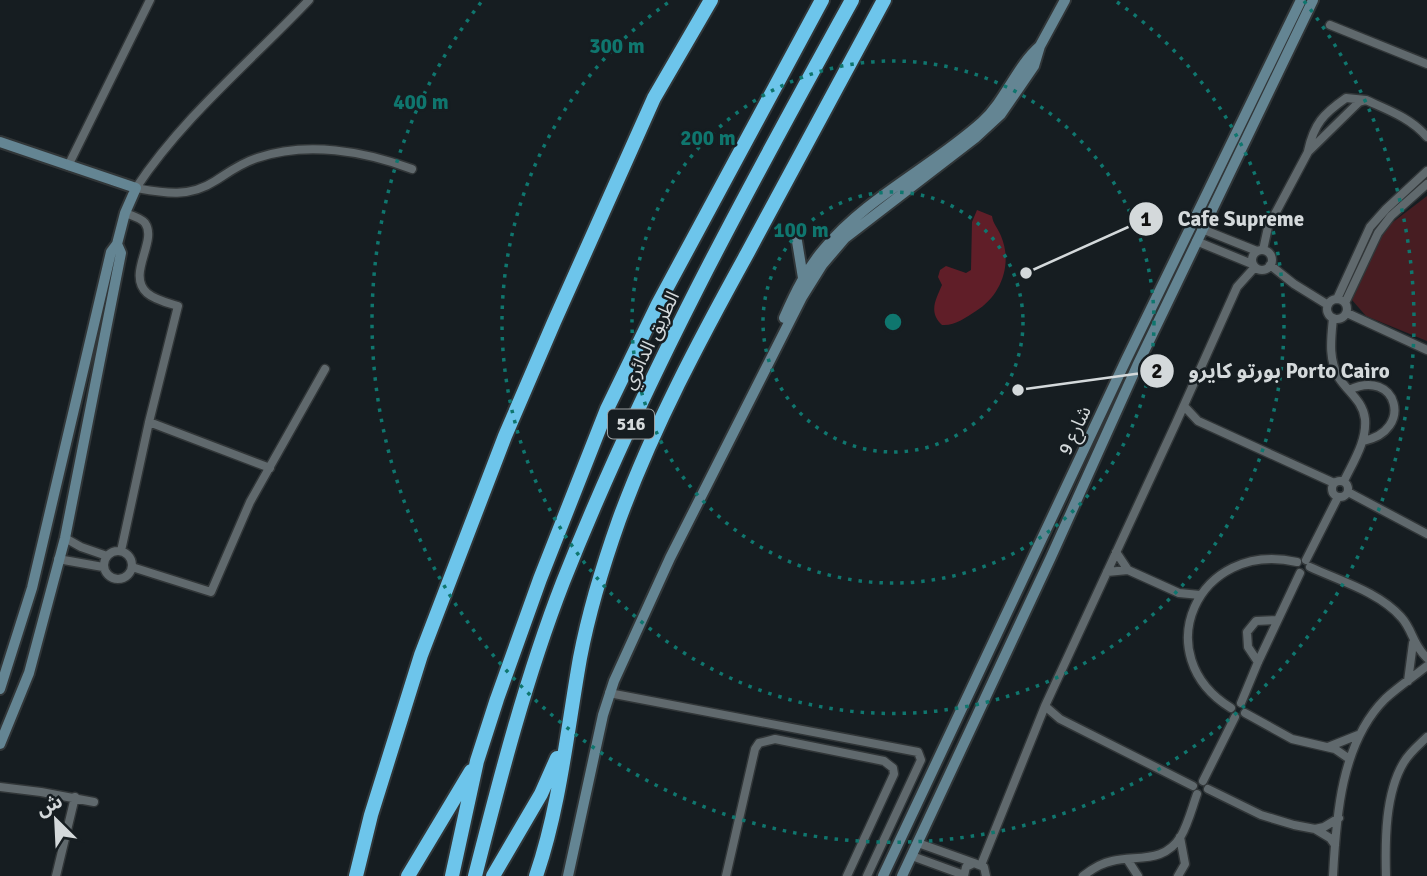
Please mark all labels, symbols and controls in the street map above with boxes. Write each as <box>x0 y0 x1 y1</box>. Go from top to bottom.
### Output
text: 300 m <box>589 33 645 59</box>
text: 400 m <box>393 89 449 115</box>
text: 200 m <box>680 125 736 151</box>
callout: Cafe Supreme <box>1129 198 1318 240</box>
text: 1 <box>1140 206 1152 232</box>
text: Cafe Supreme <box>1178 206 1304 232</box>
text: 100 m <box>773 217 829 243</box>
street label: الطريق الدائري <box>617 287 687 395</box>
centre of rings <box>881 310 905 334</box>
callout: بورتو كايرو Porto Cairo <box>1139 350 1404 392</box>
text: 2 <box>1151 358 1163 384</box>
text: بورتو كايرو Porto Cairo <box>1188 358 1390 384</box>
street label: شارع 9 <box>1053 402 1098 459</box>
road number: 516 <box>608 410 654 438</box>
north arrow <box>21 785 91 855</box>
text: ش <box>33 789 66 822</box>

